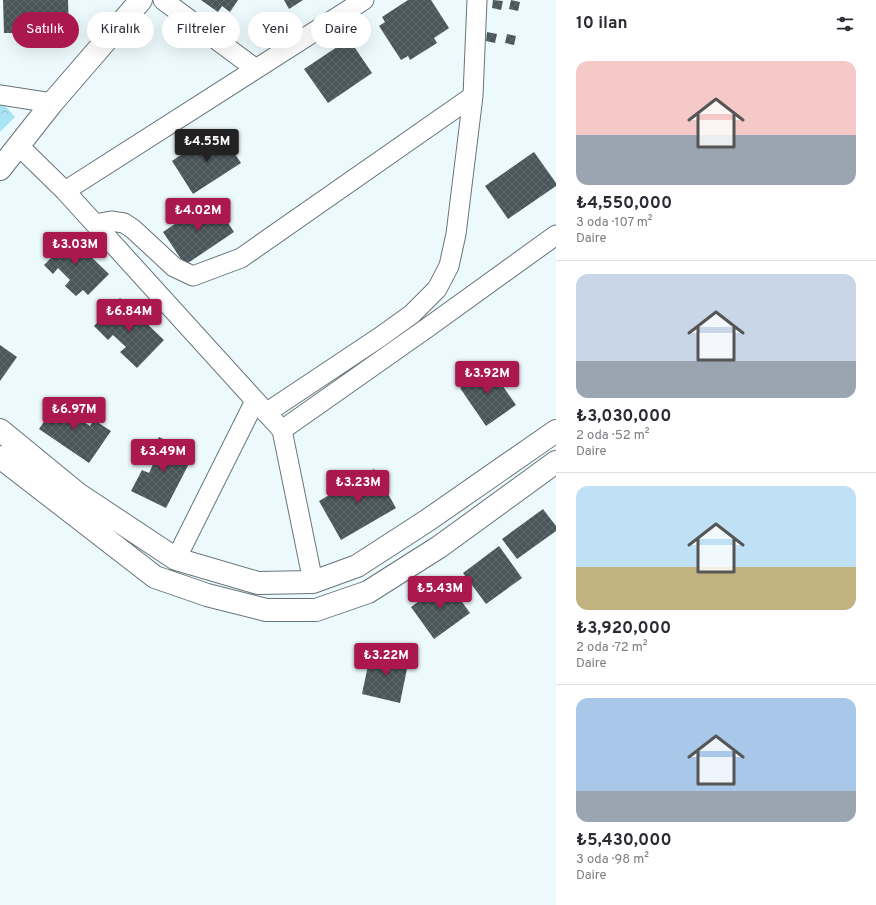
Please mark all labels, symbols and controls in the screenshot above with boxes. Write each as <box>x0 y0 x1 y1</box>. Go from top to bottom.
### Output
chip: Satılık <box>12 12 79 48</box>
chip: Kiralık <box>87 12 154 48</box>
chip: Filtreler <box>162 12 240 48</box>
chip: Yeni <box>248 12 303 48</box>
chip: Daire <box>311 12 371 48</box>
text: 10 ilan <box>576 13 628 35</box>
icon: filters <box>834 13 856 35</box>
icon: home <box>680 87 752 159</box>
pin: ₺4.55M <box>174 129 240 163</box>
text: ₺4.55M <box>184 134 230 150</box>
text: ₺4,550,000 <box>576 193 672 215</box>
pin: ₺4.02M <box>165 198 231 232</box>
text: ₺4.02M <box>174 203 222 219</box>
text: 3 oda · 107 m² <box>576 215 652 231</box>
text: Daire <box>576 231 607 247</box>
pin: ₺3.03M <box>42 232 108 266</box>
text: ₺3.03M <box>52 237 98 253</box>
pin: ₺6.84M <box>96 299 162 333</box>
icon: home <box>680 300 752 372</box>
text: ₺6.84M <box>106 304 152 320</box>
pin: ₺3.92M <box>454 361 520 395</box>
text: ₺3.92M <box>464 366 510 382</box>
pin: ₺6.97M <box>41 397 107 431</box>
text: ₺6.97M <box>52 402 96 418</box>
text: ₺3,030,000 <box>576 406 671 428</box>
text: 2 oda · 52 m² <box>576 428 649 444</box>
pin: ₺3.49M <box>130 439 196 473</box>
text: ₺3.49M <box>140 444 186 460</box>
text: Daire <box>576 444 607 460</box>
pin: ₺3.23M <box>325 470 391 504</box>
text: ₺3.23M <box>335 475 381 491</box>
icon: home <box>680 512 752 584</box>
pin: ₺5.43M <box>407 576 473 610</box>
text: ₺5.43M <box>417 581 463 597</box>
text: ₺3,920,000 <box>576 618 671 640</box>
text: 2 oda · 72 m² <box>576 640 648 656</box>
pin: ₺3.22M <box>353 643 419 677</box>
text: ₺3.22M <box>363 648 409 664</box>
text: Daire <box>576 656 607 672</box>
icon: home <box>680 724 752 796</box>
text: ₺5,430,000 <box>576 830 672 852</box>
text: 3 oda · 98 m² <box>576 852 649 868</box>
text: Daire <box>576 868 607 884</box>

